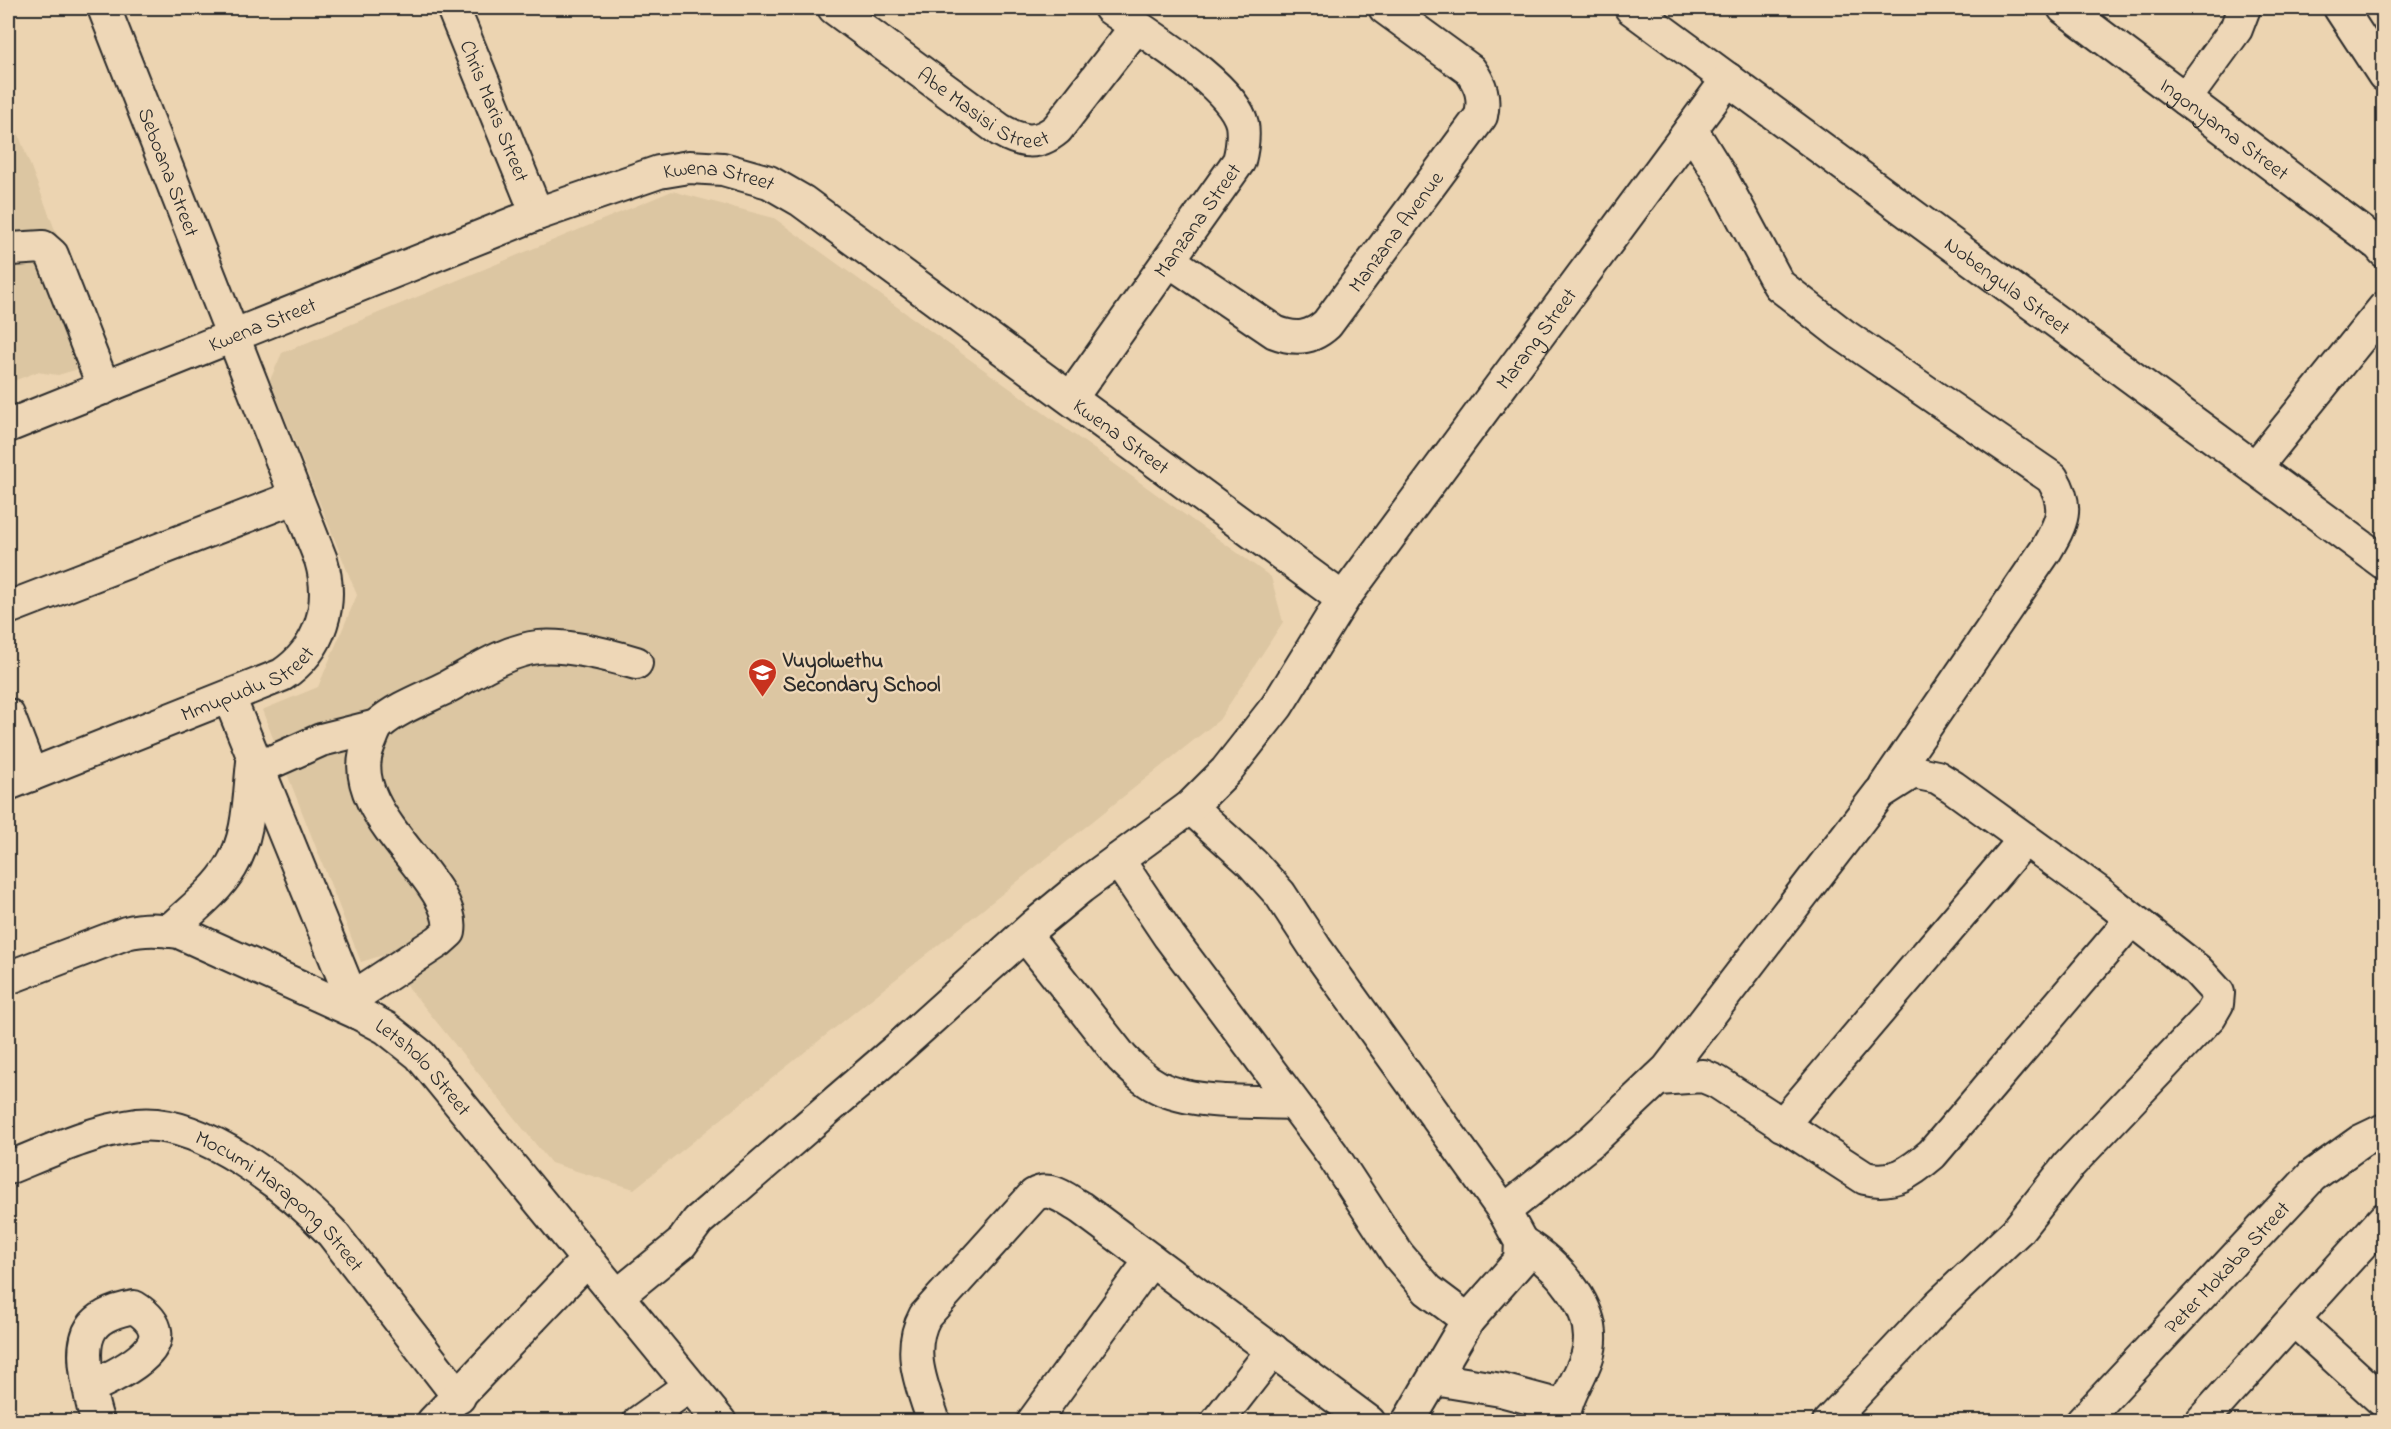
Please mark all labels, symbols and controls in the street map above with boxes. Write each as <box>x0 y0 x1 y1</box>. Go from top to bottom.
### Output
street label: Chris Maris Street <box>451 36 535 187</box>
street label: Abe Masisi Street <box>910 61 1055 158</box>
street label: Ingonyama Street <box>2152 72 2294 189</box>
street label: Seboana Street <box>129 104 206 242</box>
street label: Kwena Street <box>661 154 780 199</box>
street label: Manzana Street <box>1148 158 1250 285</box>
street label: Manzana Avenue <box>1342 165 1452 300</box>
street label: Nobengula Street <box>1937 231 2076 344</box>
street label: Marang Street <box>1490 282 1585 397</box>
street label: Kwena Street <box>205 291 321 361</box>
street label: Kwena Street <box>1066 392 1175 483</box>
street label: Mmupudu Street <box>177 641 323 731</box>
place label: Vuyolwethu Secondary School <box>782 647 941 703</box>
school or university icon: Vuyolwethu Secondary School <box>746 656 778 698</box>
street label: Letsholo Street <box>369 1012 477 1124</box>
street label: Mocumi Marapong Street <box>190 1124 370 1279</box>
street label: Peter Mokaba Street <box>2158 1195 2298 1342</box>

